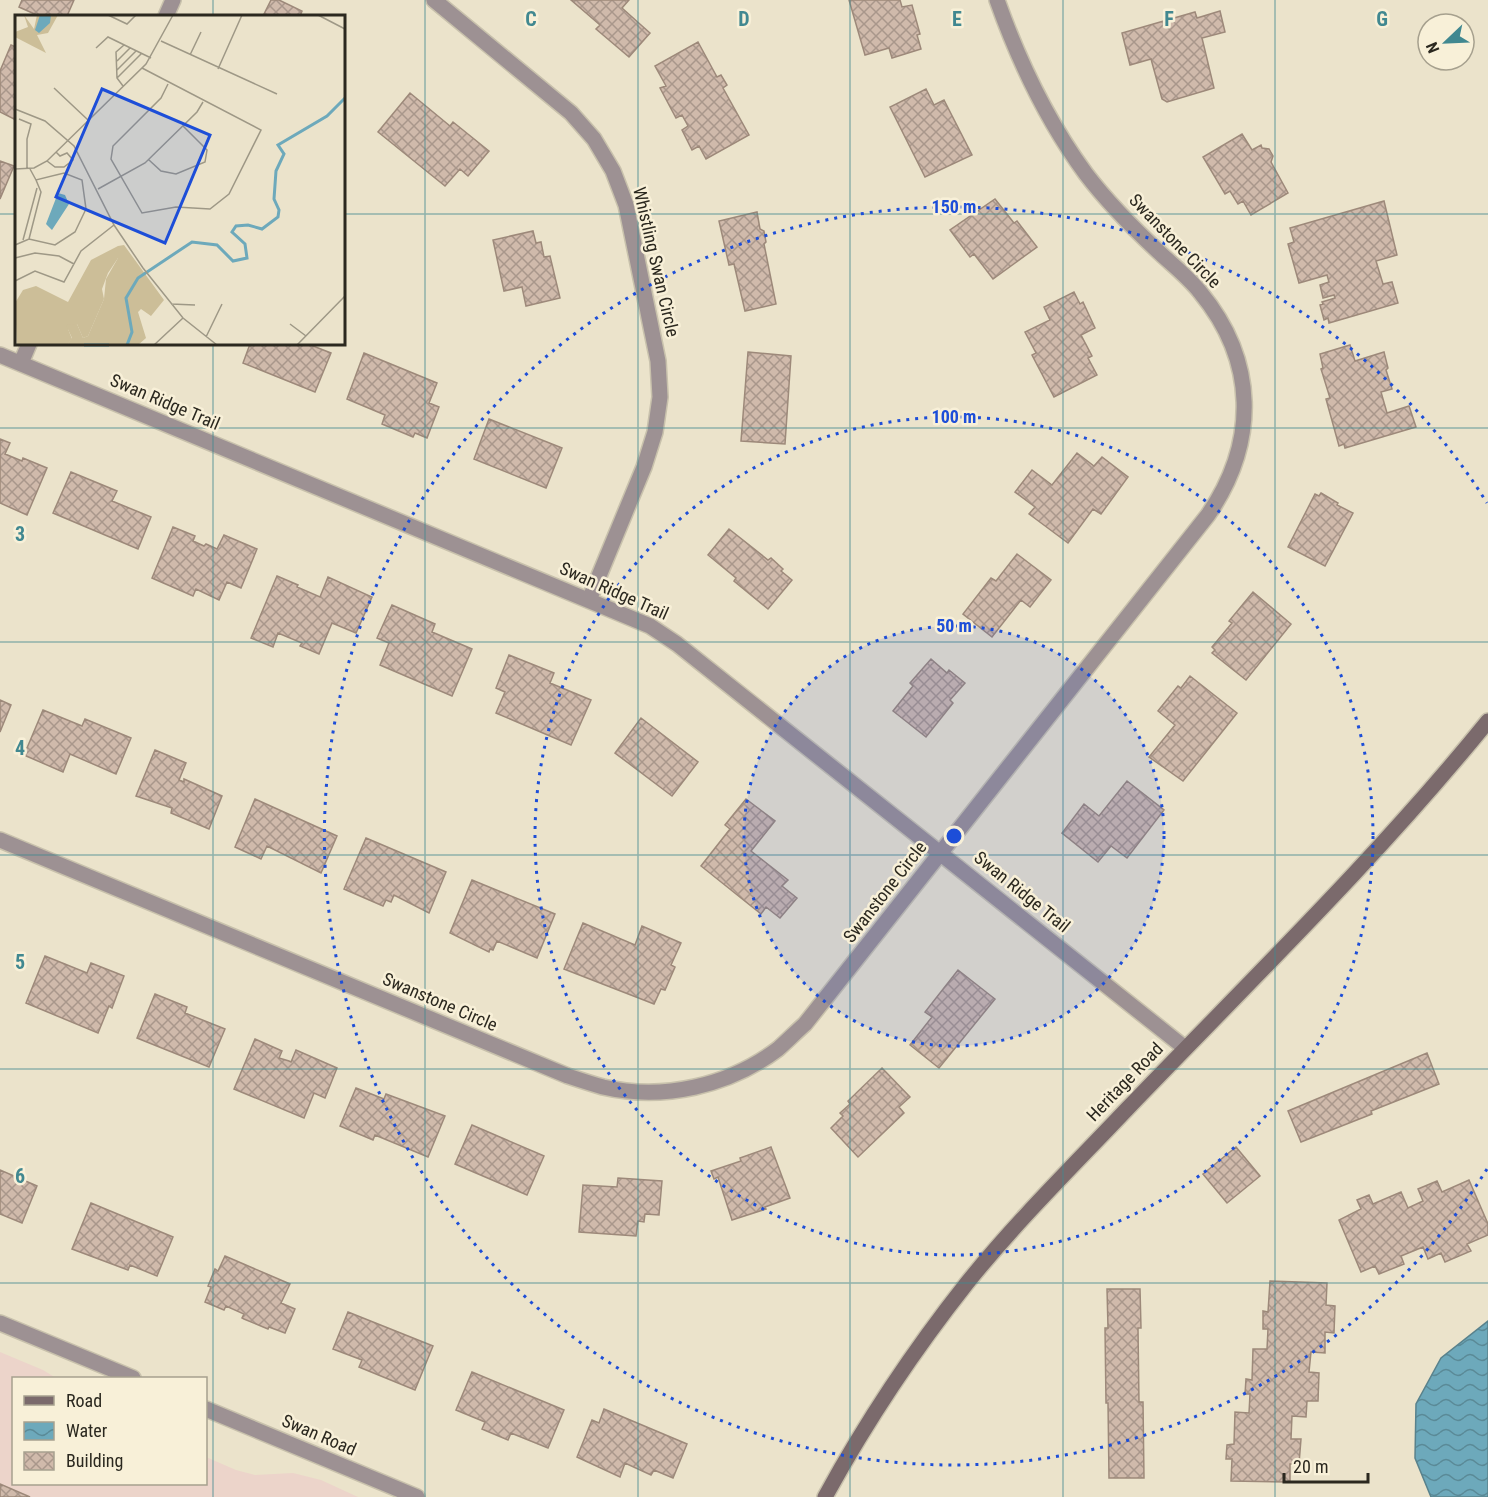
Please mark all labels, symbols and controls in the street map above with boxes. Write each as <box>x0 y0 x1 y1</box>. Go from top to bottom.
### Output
text: C <box>525 7 537 31</box>
text: D <box>738 7 750 31</box>
text: E <box>952 7 962 31</box>
text: F <box>1164 7 1174 31</box>
text: G <box>1376 7 1388 31</box>
north arrow <box>1416 12 1476 72</box>
inset map <box>15 15 345 345</box>
text: N <box>1422 39 1443 56</box>
street label: Whistling Swan Circle <box>629 185 684 339</box>
street label: Swanstone Circle <box>1125 189 1225 292</box>
text: 150 m <box>932 196 976 217</box>
street label: Swan Ridge Trail <box>107 369 223 434</box>
text: 100 m <box>932 406 976 427</box>
text: 3 <box>15 522 25 546</box>
street label: Swan Ridge Trail <box>557 557 672 624</box>
text: 50 m <box>936 615 972 636</box>
text: 4 <box>15 736 25 760</box>
centre of rings <box>944 826 964 846</box>
street label: Swanstone Circle <box>839 837 931 946</box>
street label: Swan Ridge Trail <box>970 847 1074 937</box>
text: 5 <box>15 950 25 974</box>
street label: Swanstone Circle <box>380 968 501 1035</box>
street label: Heritage Road <box>1082 1038 1167 1125</box>
text: 6 <box>15 1164 25 1188</box>
legend <box>12 1377 207 1485</box>
text: Road <box>66 1390 102 1411</box>
street label: Swan Road <box>279 1410 359 1460</box>
text: Water <box>66 1420 108 1441</box>
scale bar <box>1284 1446 1368 1484</box>
text: Building <box>66 1450 123 1471</box>
text: 20 m <box>1293 1456 1328 1477</box>

